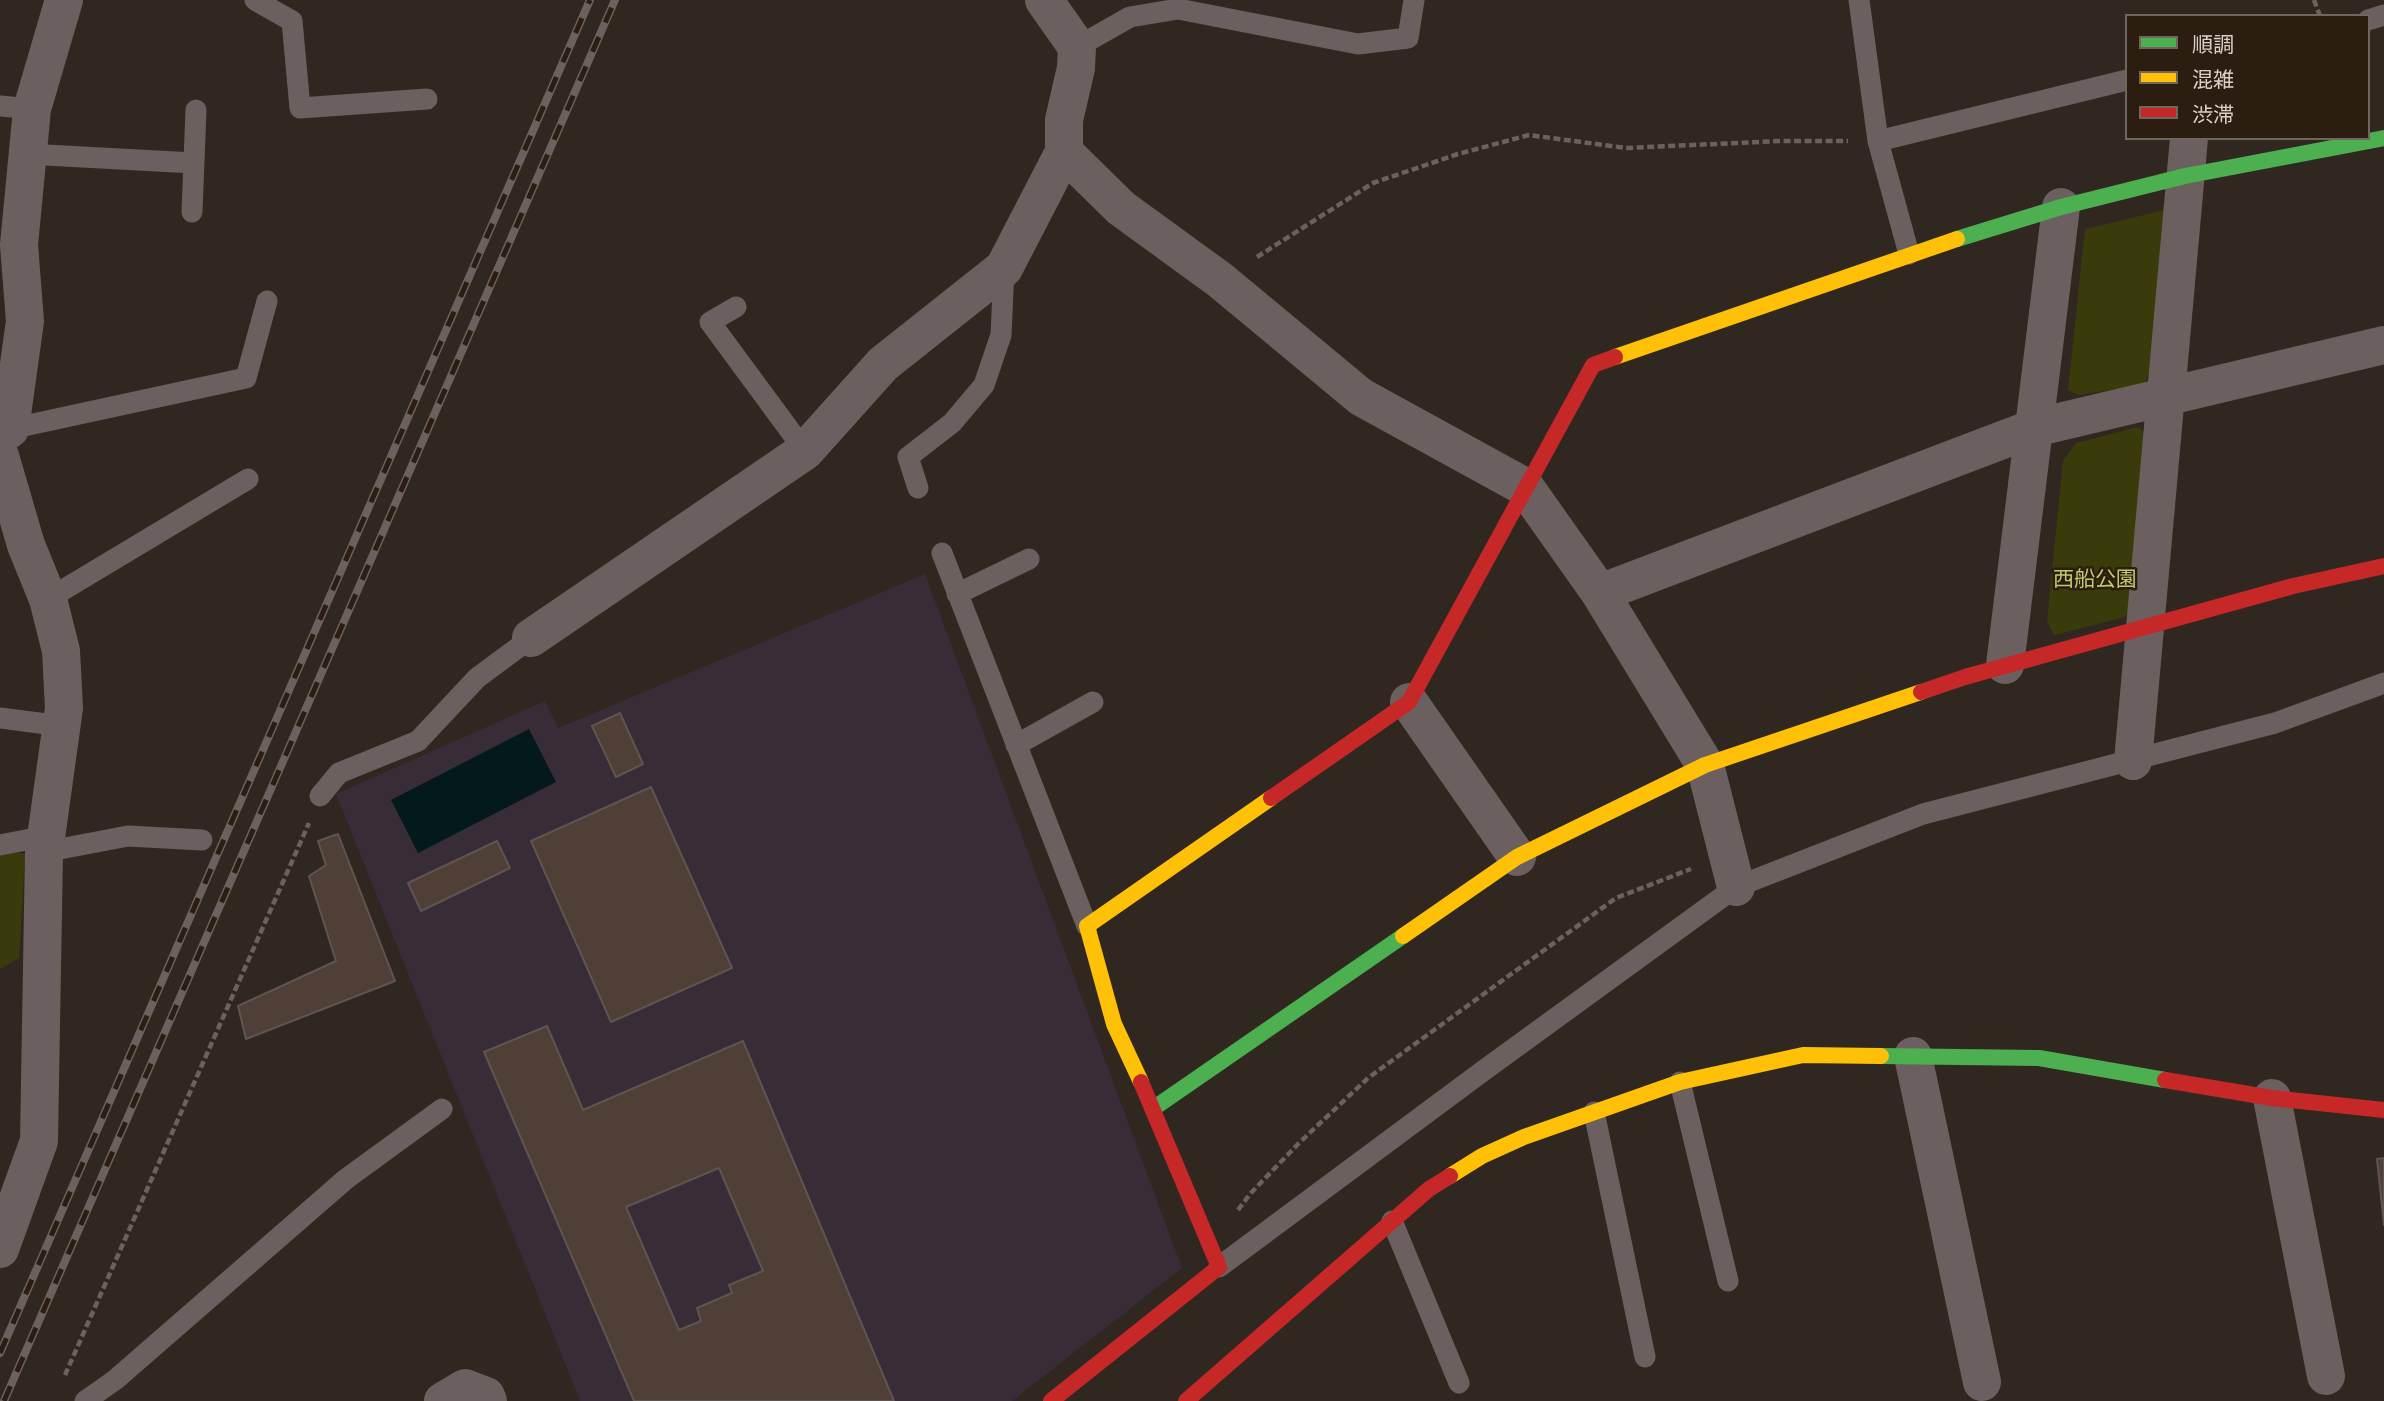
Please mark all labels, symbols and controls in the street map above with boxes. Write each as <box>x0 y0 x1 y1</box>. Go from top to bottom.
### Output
legend <box>2125 14 2370 140</box>
text: 順調 <box>2192 32 2234 56</box>
text: 混雑 <box>2192 67 2234 91</box>
text: 渋滞 <box>2192 102 2234 126</box>
park label: 西船公園 <box>2053 566 2137 592</box>

